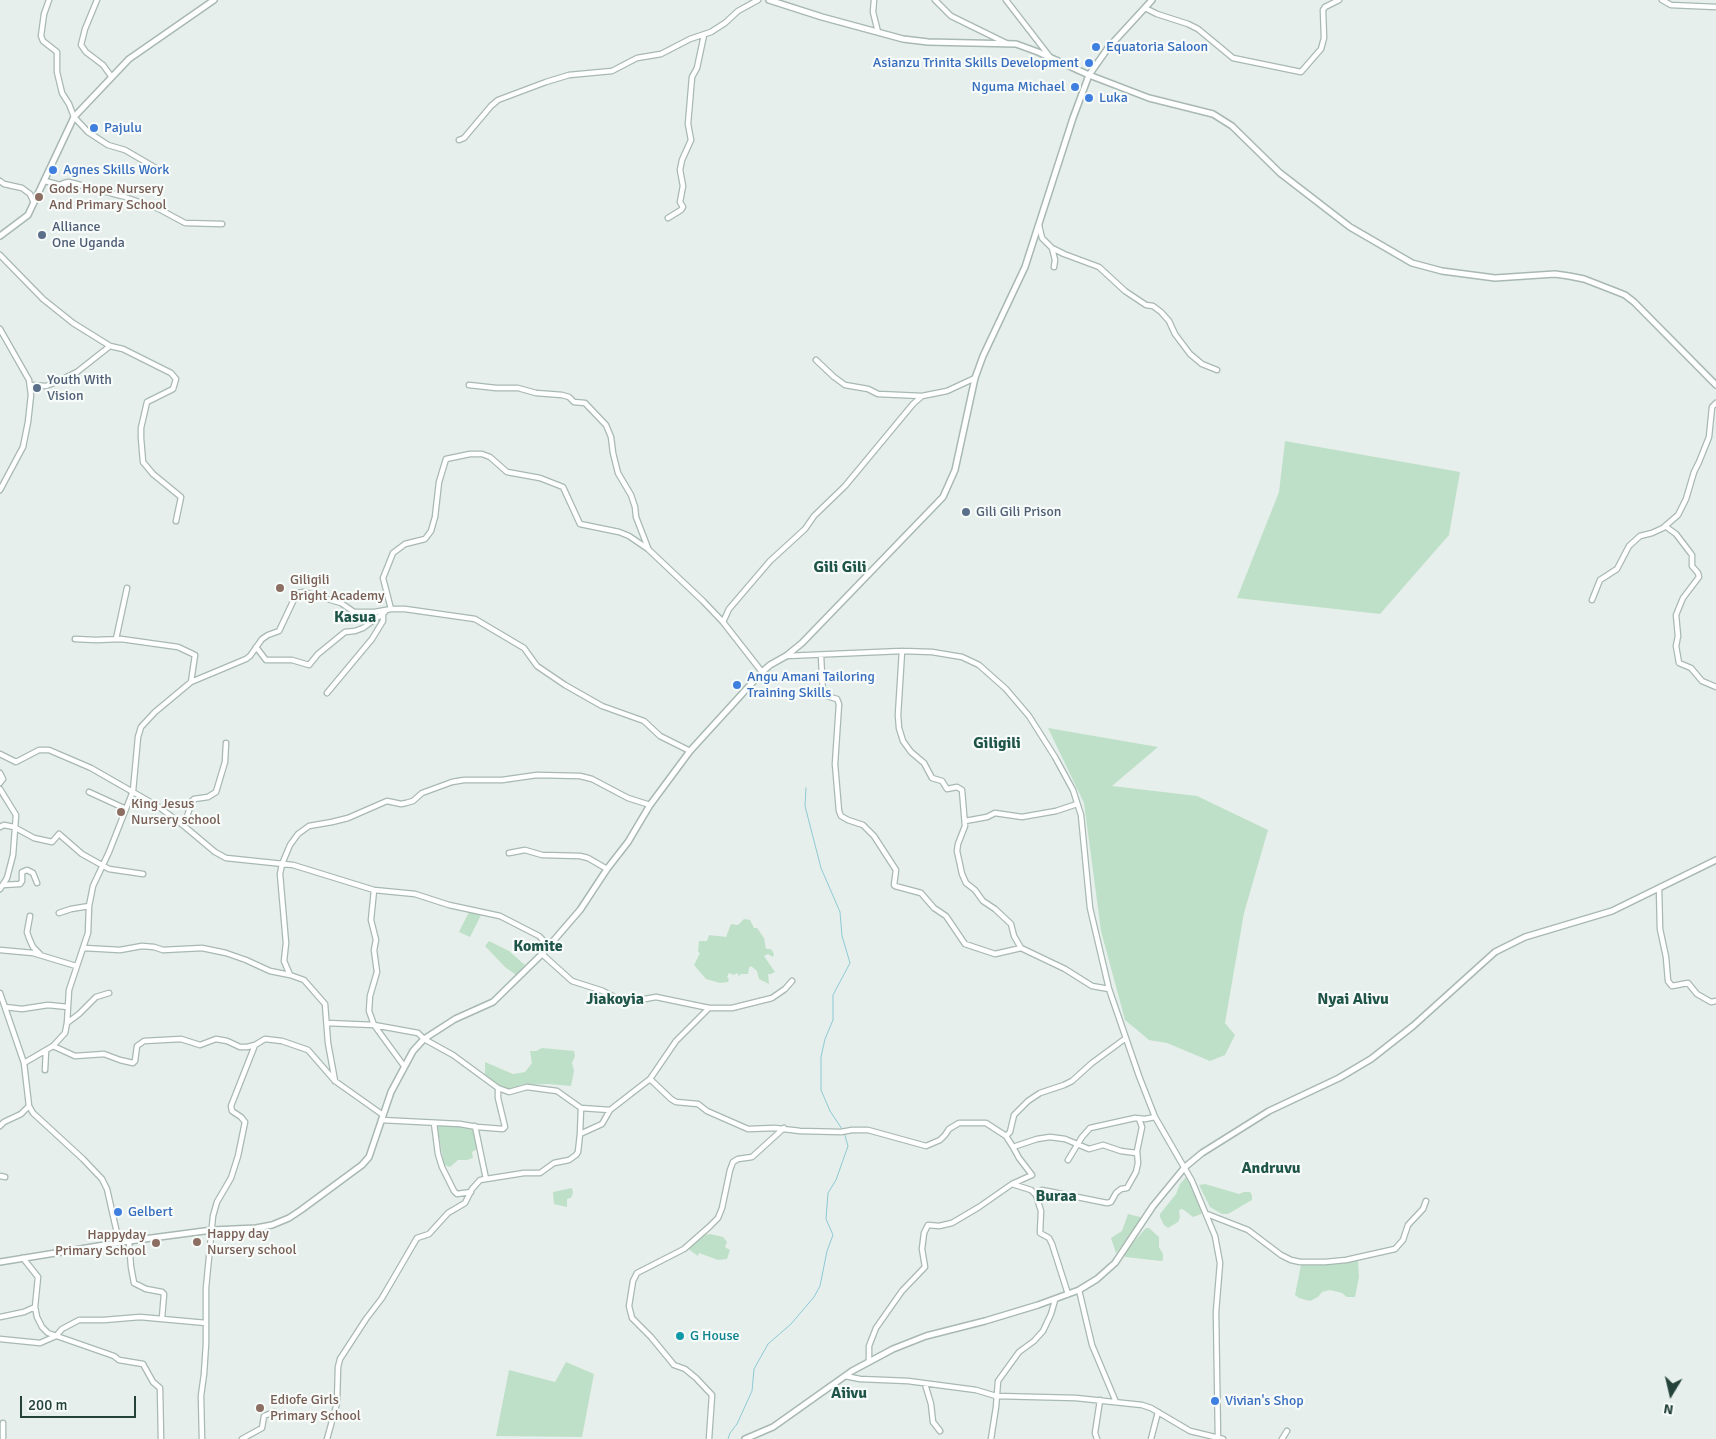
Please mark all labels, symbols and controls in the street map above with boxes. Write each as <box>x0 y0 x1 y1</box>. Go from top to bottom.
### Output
place label: Equatoria Saloon <box>1106 39 1208 55</box>
marker: Equatoria Saloon <box>1090 41 1102 53</box>
place label: Asianzu Trinita Skills Development <box>873 55 1079 71</box>
marker: Asianzu Trinita Skills Development <box>1083 57 1095 69</box>
place label: Nguma Michael <box>972 79 1065 95</box>
marker: Nguma Michael <box>1069 81 1081 93</box>
place label: Luka <box>1099 90 1128 106</box>
marker: Luka <box>1083 92 1095 104</box>
place label: Pajulu <box>104 120 142 136</box>
marker: Pajulu <box>88 122 100 134</box>
place label: Agnes Skills Work <box>63 162 169 178</box>
marker: Agnes Skills Work <box>47 164 59 176</box>
place label: Gods Hope Nursery And Primary School <box>49 181 167 213</box>
marker: Gods Hope Nursery And Primary School <box>33 191 45 203</box>
place label: Alliance One Uganda <box>52 219 125 252</box>
marker: Alliance One Uganda <box>36 229 48 241</box>
place label: Youth With Vision <box>47 372 112 404</box>
marker: Youth With Vision <box>31 382 43 394</box>
place label: Gili Gili Prison <box>976 504 1061 520</box>
marker: Gili Gili Prison <box>960 506 972 518</box>
district label: Gili Gili <box>813 558 867 578</box>
place label: Giligili Bright Academy <box>290 572 384 604</box>
marker: Giligili Bright Academy <box>274 582 286 594</box>
district label: Kasua <box>334 608 376 628</box>
place label: Angu Amani Tailoring Training Skills <box>747 669 875 702</box>
marker: Angu Amani Tailoring Training Skills <box>731 679 743 691</box>
district label: Giligili <box>973 734 1021 754</box>
place label: King Jesus Nursery school <box>131 796 221 829</box>
marker: King Jesus Nursery school <box>115 806 127 818</box>
district label: Komite <box>513 937 563 957</box>
district label: Jiakoyia <box>586 990 644 1010</box>
district label: Nyai Alivu <box>1317 990 1389 1010</box>
district label: Andruvu <box>1241 1159 1301 1179</box>
district label: Buraa <box>1035 1187 1077 1207</box>
place label: Gelbert <box>128 1204 173 1220</box>
marker: Gelbert <box>112 1206 124 1218</box>
place label: Happy day Nursery school <box>207 1226 297 1258</box>
place label: Happyday Primary School <box>55 1227 146 1260</box>
marker: Happy day Nursery school <box>191 1236 203 1248</box>
marker: Happyday Primary School <box>150 1237 162 1249</box>
place label: G House <box>690 1328 740 1344</box>
marker: G House <box>674 1330 686 1342</box>
north arrow <box>1646 1369 1696 1419</box>
district label: Aiivu <box>831 1384 867 1404</box>
scale bar <box>22 1386 139 1418</box>
place label: Ediofe Girls Primary School <box>270 1392 361 1424</box>
place label: Vivian's Shop <box>1225 1393 1304 1409</box>
marker: Vivian's Shop <box>1209 1395 1221 1407</box>
text: 200 m <box>28 1396 68 1414</box>
text: N <box>1662 1400 1675 1418</box>
marker: Ediofe Girls Primary School <box>254 1402 266 1414</box>

